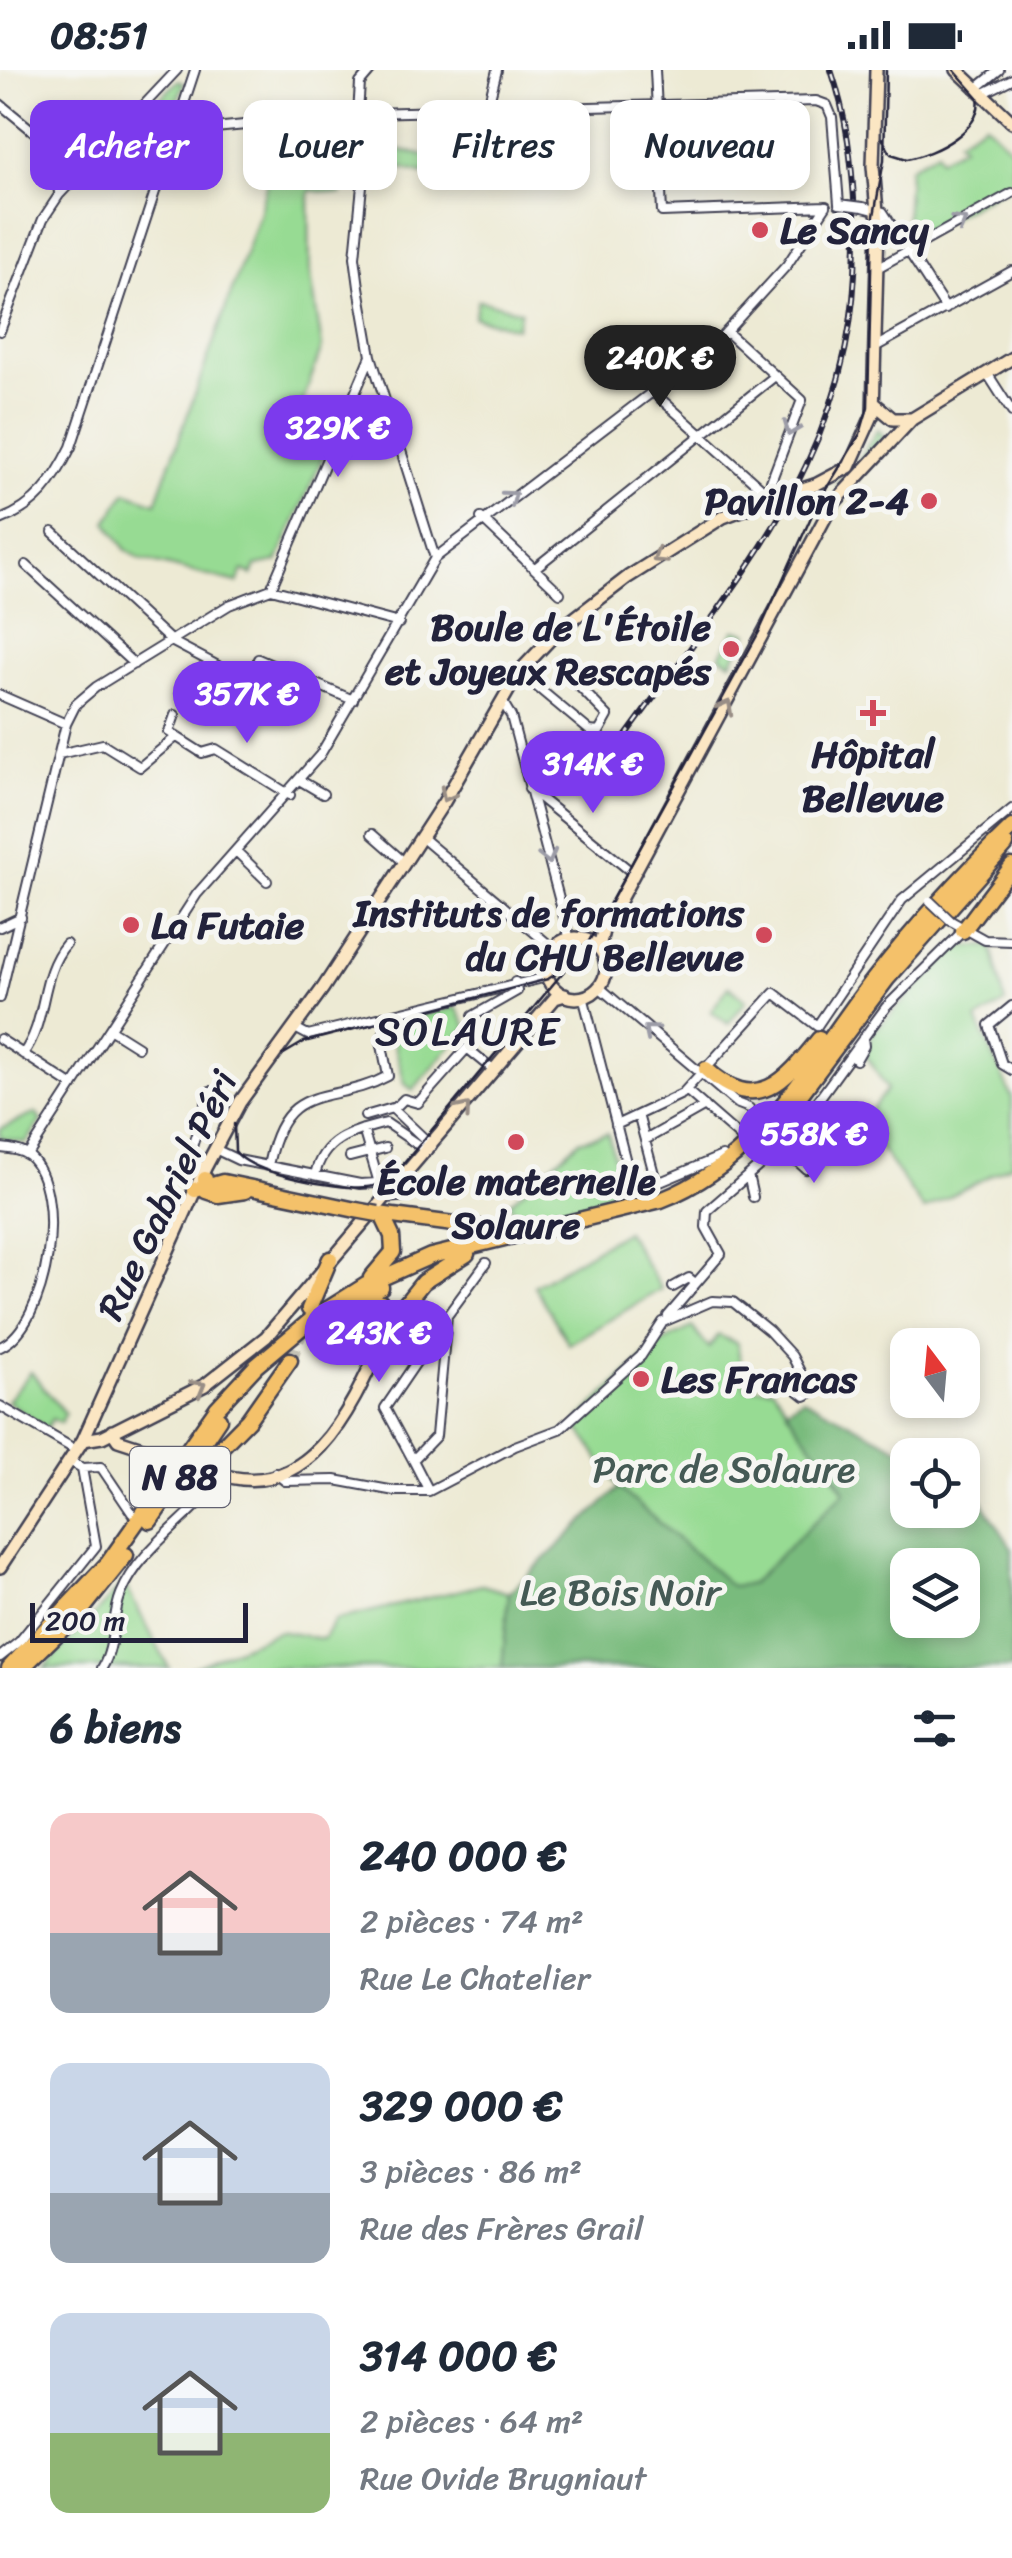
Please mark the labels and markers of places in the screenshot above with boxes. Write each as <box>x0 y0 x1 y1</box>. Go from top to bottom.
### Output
place label: Le Sancy <box>780 197 930 264</box>
marker: Le Sancy <box>749 219 771 241</box>
pin: 240K € <box>579 325 741 410</box>
pin: 329K € <box>257 395 419 480</box>
place label: Pavillon 2-4 <box>705 468 909 535</box>
marker: Pavillon 2-4 <box>918 490 940 512</box>
place label: Boule de L'Étoile et Joyeux Rescapés <box>384 594 713 705</box>
marker: Boule de L'Étoile et Joyeux Rescapés <box>720 638 742 660</box>
pin: 357K € <box>166 661 328 746</box>
marker: Hôpital Bellevue <box>860 700 886 726</box>
place label: Hôpital Bellevue <box>802 721 945 832</box>
pin: 314K € <box>512 731 674 816</box>
place label: Instituts de formations du CHU Bellevue <box>352 880 746 991</box>
place label: La Futaie <box>151 892 305 959</box>
marker: La Futaie <box>120 914 142 936</box>
marker: Instituts de formations du CHU Bellevue <box>753 924 775 946</box>
pin: 558K € <box>733 1101 895 1186</box>
marker: École maternelle Solaure <box>505 1131 527 1153</box>
place label: École maternelle Solaure <box>376 1148 657 1259</box>
pin: 243K € <box>298 1300 460 1385</box>
place label: Les Francas <box>661 1346 857 1413</box>
marker: Les Francas <box>630 1368 652 1390</box>

